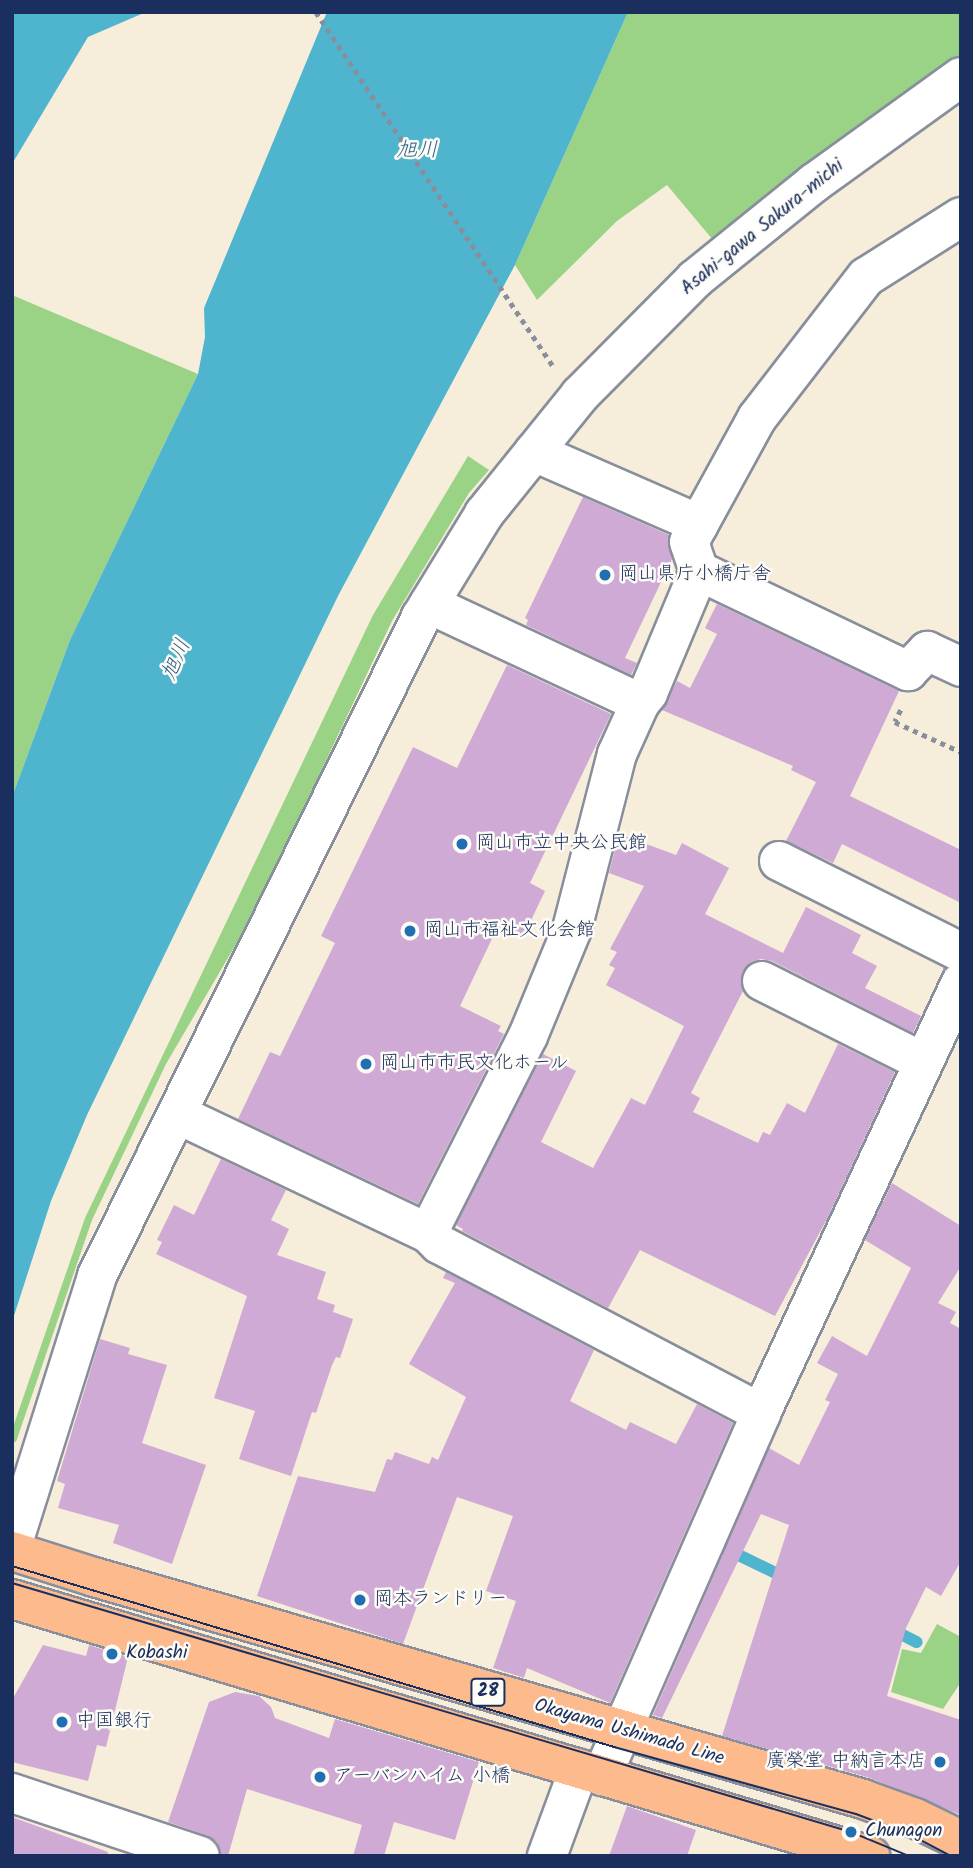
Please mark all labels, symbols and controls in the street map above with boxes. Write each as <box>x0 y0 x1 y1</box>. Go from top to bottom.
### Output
water label: 旭川 <box>396 138 438 164</box>
street label: Asahi-gawa Sakura-michi <box>677 155 849 301</box>
place label: 岡山県庁小橋庁舎 <box>619 564 771 586</box>
marker: 岡山県庁小橋庁舎 <box>597 567 613 583</box>
water label: 旭川 <box>157 636 197 684</box>
place label: 岡山市立中央公民館 <box>476 833 647 855</box>
marker: 岡山市立中央公民館 <box>454 836 470 852</box>
place label: 岡山市福祉文化会館 <box>424 920 595 942</box>
marker: 岡山市福祉文化会館 <box>402 923 418 939</box>
place label: 岡山市市民文化ホール <box>380 1053 570 1075</box>
marker: 岡山市市民文化ホール <box>358 1056 374 1072</box>
place label: 岡本ランドリー <box>374 1589 507 1611</box>
marker: 岡本ランドリー <box>352 1592 368 1608</box>
place label: Kobashi <box>126 1643 188 1665</box>
marker: Kobashi <box>104 1646 120 1662</box>
road number: 28 <box>469 1678 507 1707</box>
street label: Okayama Ushimado Line <box>531 1695 727 1771</box>
place label: 中国銀行 <box>76 1711 152 1733</box>
marker: 中国銀行 <box>54 1714 70 1730</box>
place label: 廣榮堂 中納言本店 <box>766 1751 926 1773</box>
marker: 廣榮堂 中納言本店 <box>932 1754 948 1770</box>
place label: アーバンハイム 小橋 <box>334 1766 512 1788</box>
marker: アーバンハイム 小橋 <box>312 1769 328 1785</box>
place label: Chunagon <box>865 1821 943 1843</box>
marker: Chunagon <box>843 1824 859 1840</box>

